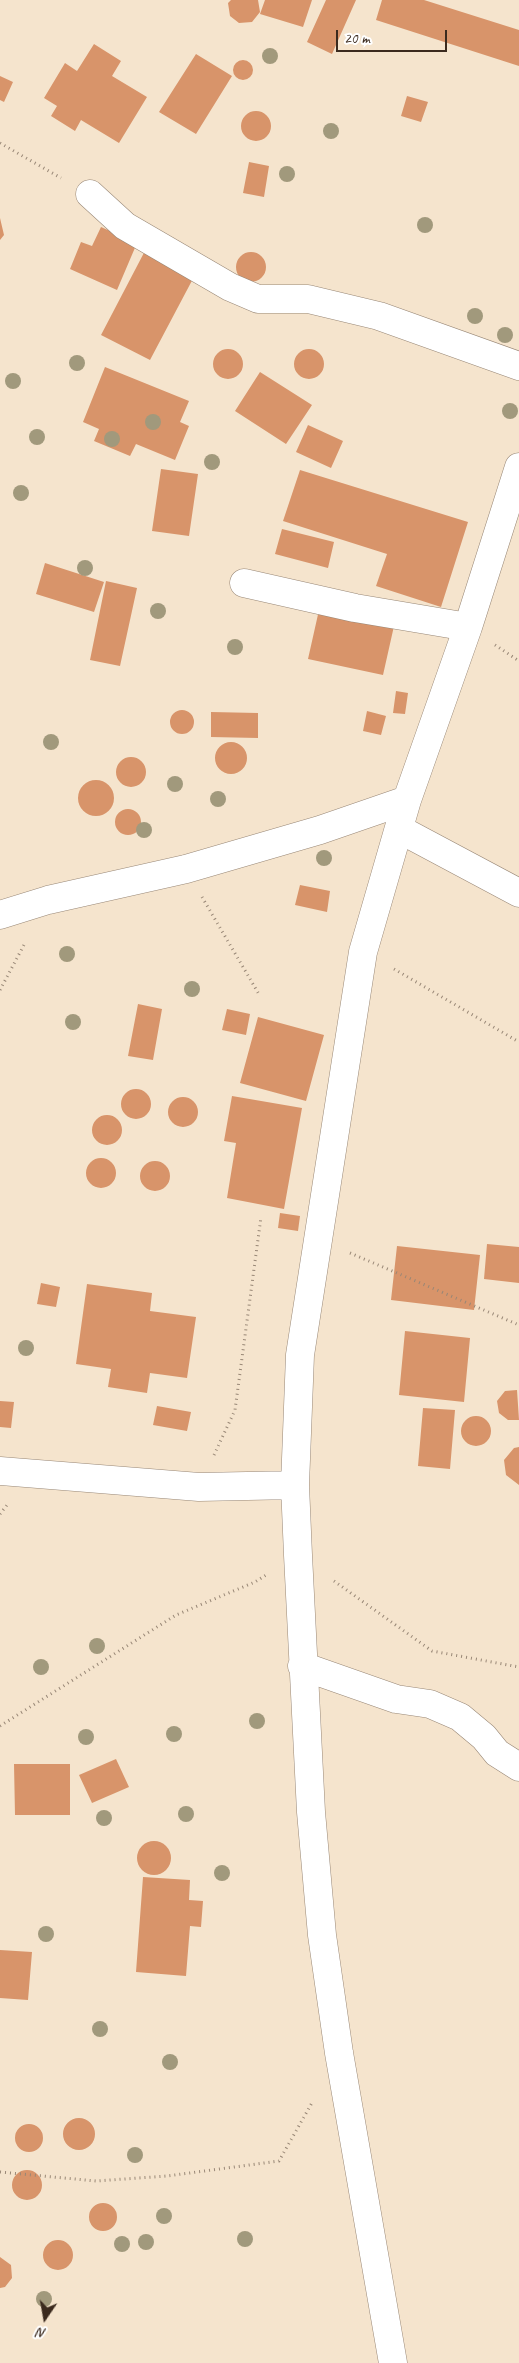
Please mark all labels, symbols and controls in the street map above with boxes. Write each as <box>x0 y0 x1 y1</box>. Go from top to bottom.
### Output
scale bar <box>339 20 450 52</box>
text: 20 m <box>344 29 370 48</box>
north arrow <box>20 2293 70 2343</box>
text: N <box>36 2324 48 2342</box>

